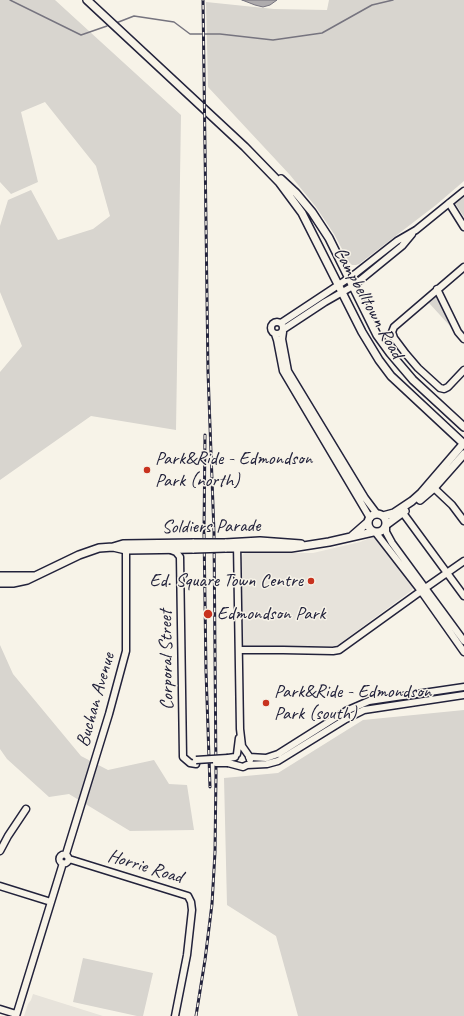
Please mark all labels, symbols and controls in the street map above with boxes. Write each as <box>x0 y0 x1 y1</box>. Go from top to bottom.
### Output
street label: Campbelltown Road <box>328 243 408 363</box>
place label: Park&Ride - Edmondson Park (north) <box>155 448 312 492</box>
marker: Park&Ride - Edmondson Park (north) <box>142 465 152 475</box>
street label: Soldiers Parade <box>162 515 260 539</box>
place label: Ed. Square Town Centre <box>150 570 303 592</box>
marker: Ed. Square Town Centre <box>306 576 316 586</box>
place label: Edmondson Park <box>217 603 325 625</box>
marker: Edmondson Park <box>202 608 214 620</box>
street label: Corporal Street <box>155 610 179 710</box>
street label: Buchan Avenue <box>72 650 120 750</box>
place label: Park&Ride - Edmondson Park (south) <box>274 681 431 725</box>
marker: Park&Ride - Edmondson Park (south) <box>261 698 271 708</box>
street label: Horrie Road <box>105 845 185 889</box>

